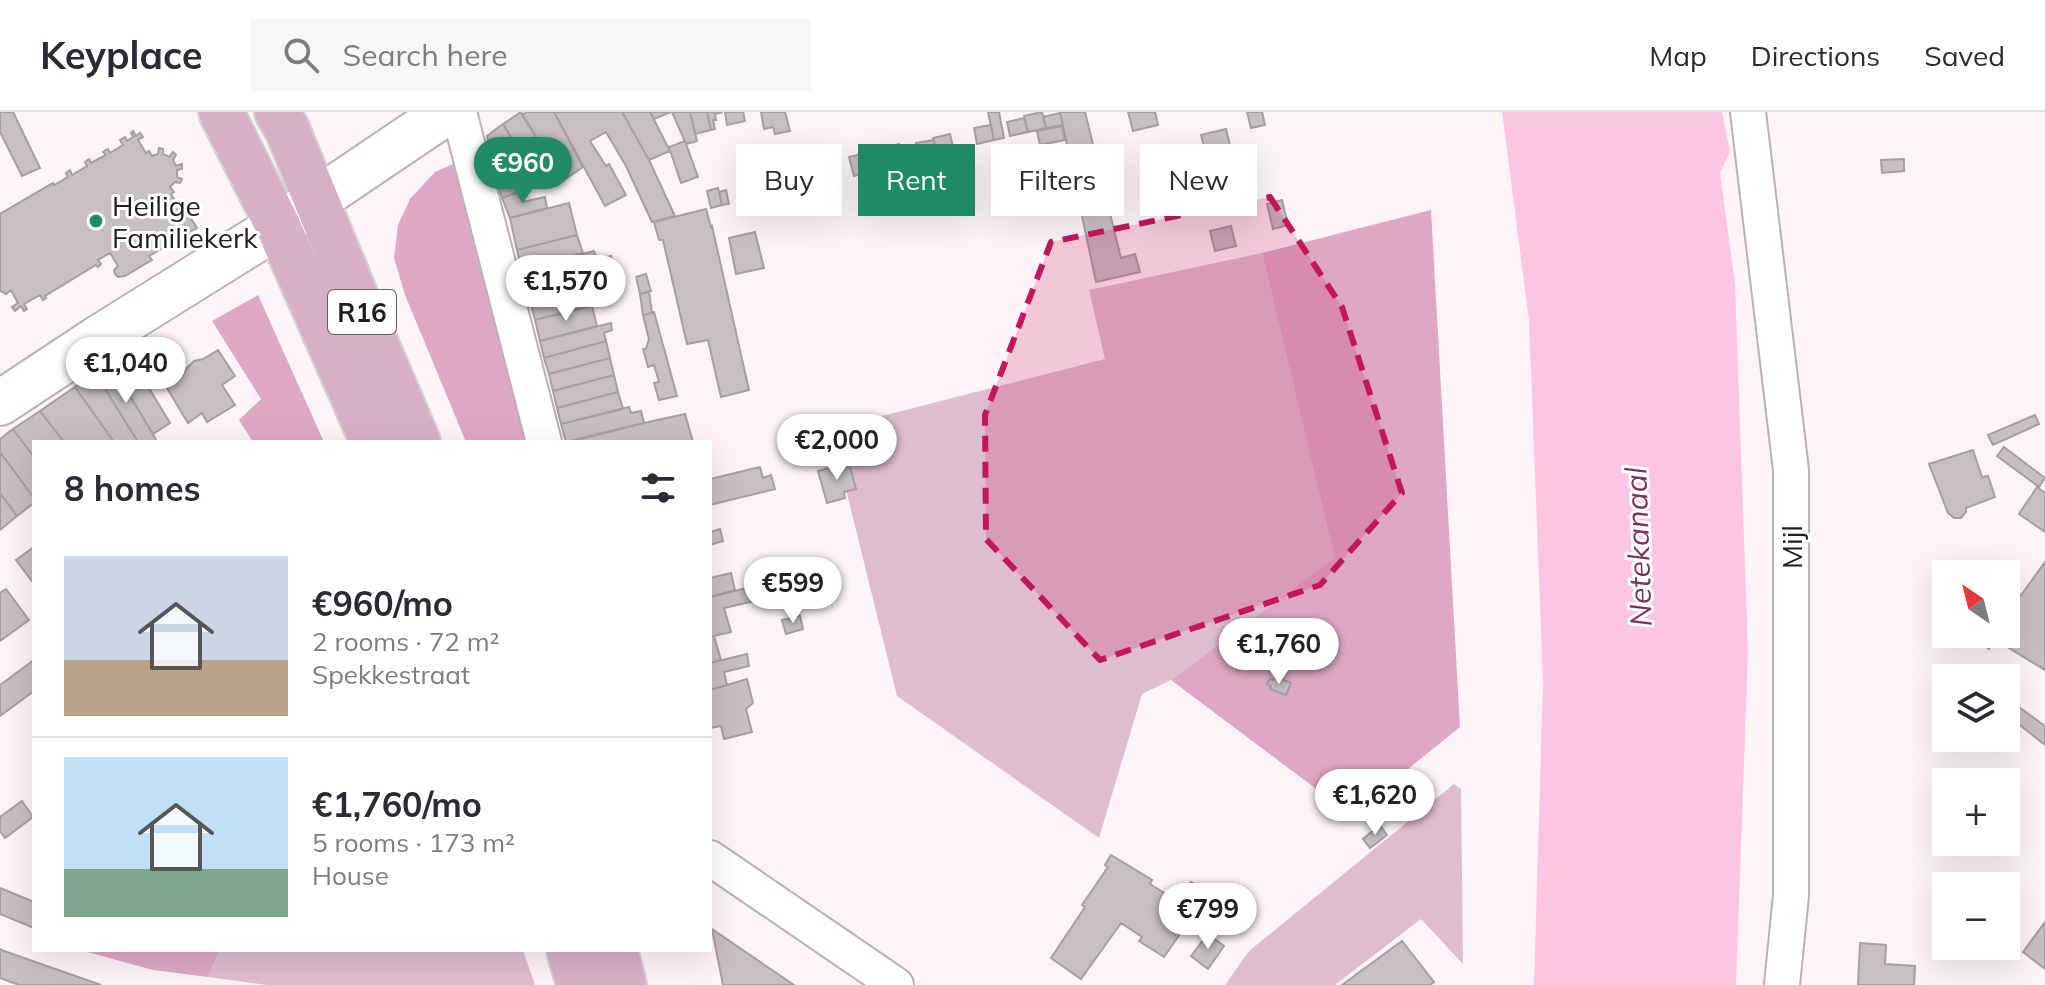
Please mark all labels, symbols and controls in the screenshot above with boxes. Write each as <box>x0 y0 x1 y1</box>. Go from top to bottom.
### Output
search box <box>251 19 811 91</box>
text: Keyplace <box>40 31 203 79</box>
icon: search <box>279 33 323 77</box>
text: Search here <box>343 36 508 74</box>
text: Map <box>1649 38 1707 73</box>
text: Directions <box>1751 38 1880 73</box>
text: Saved <box>1924 38 2005 73</box>
pin: €960 <box>476 137 570 205</box>
chip: Buy <box>736 144 842 216</box>
chip: Rent <box>858 144 975 216</box>
chip: Filters <box>991 144 1124 216</box>
chip: New <box>1140 144 1257 216</box>
text: €960 <box>492 146 554 179</box>
place label: Heilige Familiekerk <box>112 188 258 255</box>
marker: Heilige Familiekerk <box>87 212 105 230</box>
pin: €1,570 <box>501 255 631 323</box>
text: €1,570 <box>524 264 608 297</box>
road number: R16 <box>328 290 396 334</box>
pin: €1,040 <box>61 337 191 405</box>
text: €1,040 <box>84 346 168 379</box>
pin: €2,000 <box>772 414 902 482</box>
text: €2,000 <box>795 423 879 456</box>
icon: filters <box>636 466 680 510</box>
water label: Netekanaal <box>1616 466 1660 627</box>
text: 8 homes <box>64 467 201 510</box>
street label: Mijl <box>1774 525 1809 569</box>
pin: €599 <box>746 557 840 625</box>
north arrow <box>1932 560 2020 648</box>
map controls <box>1932 560 2020 960</box>
text: €599 <box>762 566 824 599</box>
text: €960/mo <box>312 582 453 625</box>
icon: home <box>128 588 224 684</box>
pin: €1,760 <box>1214 618 1344 686</box>
text: 2 rooms · 72 m² <box>312 625 499 658</box>
text: €1,760 <box>1237 627 1321 660</box>
text: Spekkestraat <box>312 658 470 691</box>
button: layers <box>1932 664 2020 752</box>
button: + <box>1932 768 2020 856</box>
pin: €1,620 <box>1310 769 1440 837</box>
text: €1,620 <box>1333 778 1417 811</box>
text: €1,760/mo <box>312 783 482 826</box>
icon: home <box>128 789 224 885</box>
text: 5 rooms · 173 m² <box>312 826 515 859</box>
text: House <box>312 859 389 892</box>
button: − <box>1932 872 2020 960</box>
pin: €799 <box>1161 883 1255 951</box>
text: €799 <box>1177 892 1239 925</box>

